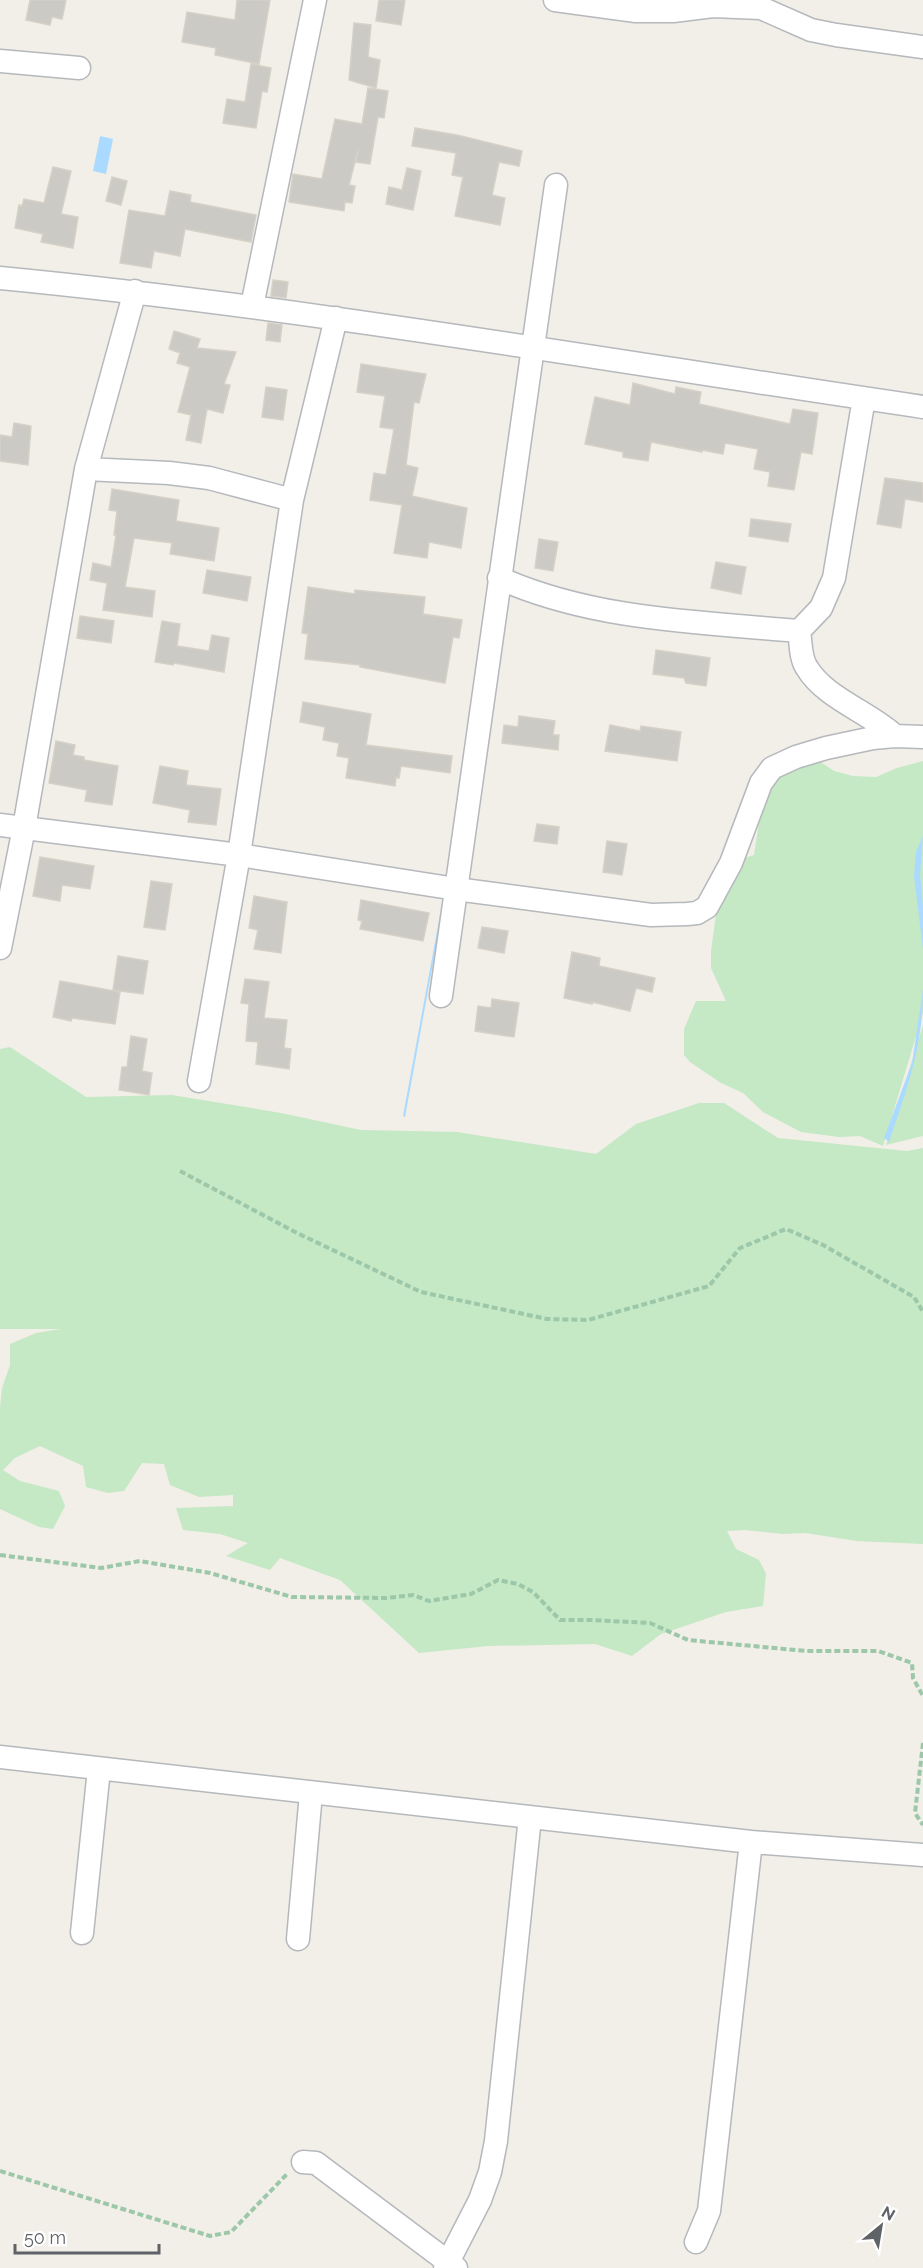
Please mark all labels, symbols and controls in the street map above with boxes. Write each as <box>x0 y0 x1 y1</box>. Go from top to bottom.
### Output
north arrow <box>851 2196 911 2256</box>
text: N <box>878 2202 898 2225</box>
scale bar <box>15 2217 159 2255</box>
text: 50 m <box>24 2227 66 2248</box>

